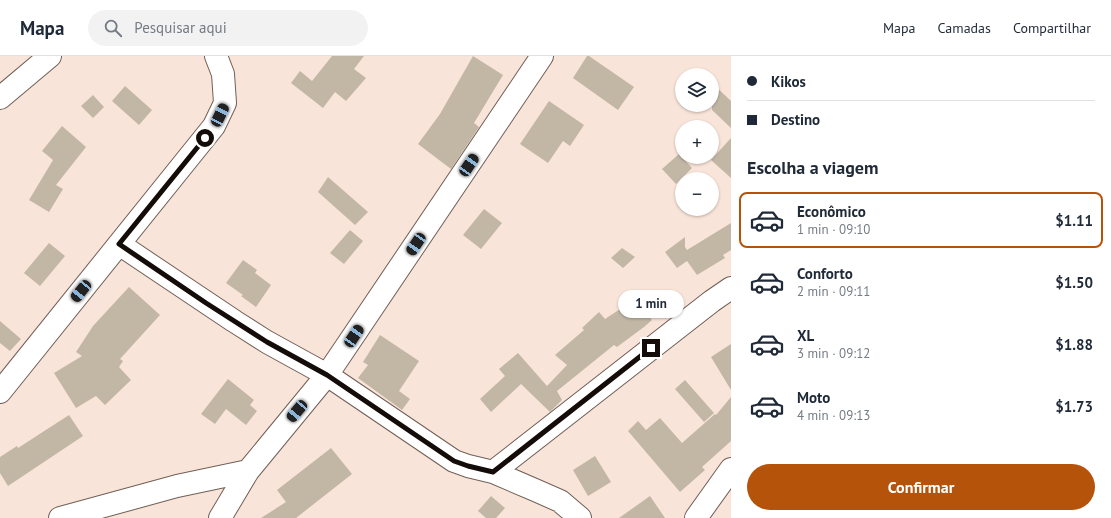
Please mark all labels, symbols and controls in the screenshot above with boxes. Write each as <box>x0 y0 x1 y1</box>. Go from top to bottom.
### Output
search box <box>88 10 368 46</box>
text: Mapa <box>20 16 64 40</box>
icon: search <box>102 17 124 39</box>
text: Pesquisar aqui <box>134 18 227 37</box>
text: Mapa <box>883 19 916 37</box>
text: Camadas <box>938 19 991 37</box>
text: Compartilhar <box>1013 19 1091 37</box>
map controls <box>675 68 719 216</box>
button: layers <box>675 68 719 112</box>
text: Kikos <box>771 72 806 91</box>
car <box>209 102 231 128</box>
text: Destino <box>771 110 820 129</box>
button: + <box>675 120 719 164</box>
route start <box>196 129 214 147</box>
car <box>457 152 481 178</box>
text: Escolha a viagem <box>747 156 879 179</box>
button: − <box>675 172 719 216</box>
icon: car <box>749 202 785 238</box>
text: Econômico <box>797 202 866 221</box>
text: $1.11 <box>1055 211 1093 230</box>
text: 1 min · 09:10 <box>797 221 870 238</box>
car <box>404 231 428 257</box>
icon: car <box>749 264 785 300</box>
text: Conforto <box>797 264 853 283</box>
text: $1.50 <box>1055 273 1093 292</box>
car <box>69 278 93 304</box>
text: 2 min · 09:11 <box>797 283 870 300</box>
callout: 1 min <box>618 290 684 318</box>
text: 1 min <box>635 295 667 312</box>
car <box>342 323 366 349</box>
icon: car <box>749 326 785 362</box>
text: XL <box>797 326 814 345</box>
text: $1.88 <box>1055 335 1093 354</box>
route end <box>642 339 660 357</box>
text: 3 min · 09:12 <box>797 345 870 362</box>
icon: car <box>749 388 785 424</box>
text: Moto <box>797 388 830 407</box>
text: $1.73 <box>1055 397 1093 416</box>
car <box>285 398 309 424</box>
text: 4 min · 09:13 <box>797 407 870 424</box>
button: Confirmar <box>747 464 1095 510</box>

